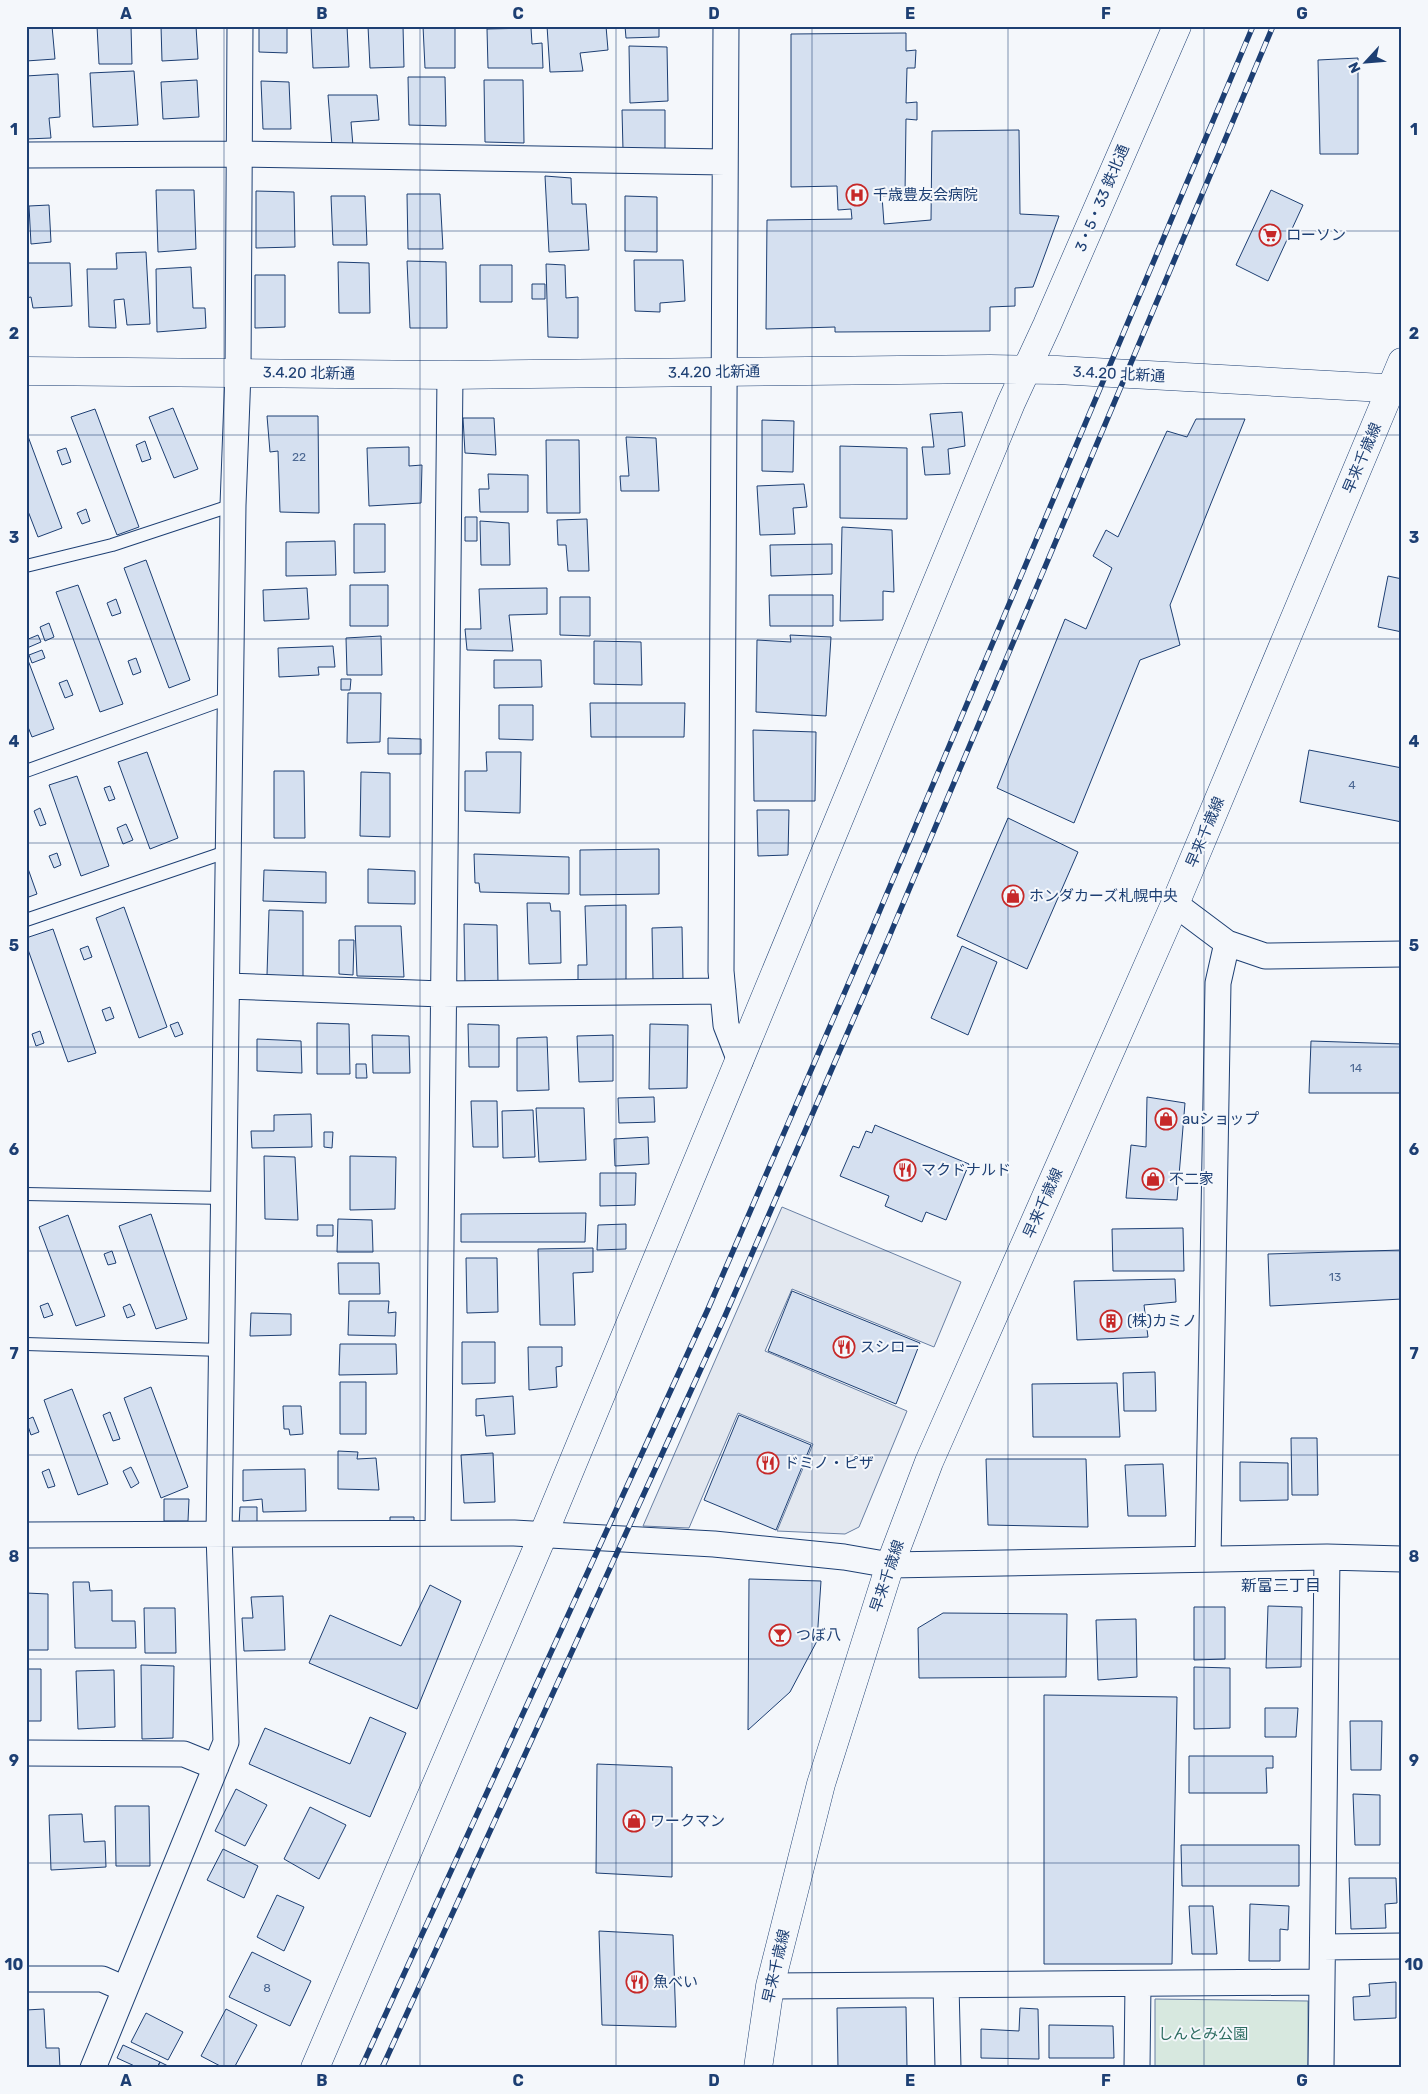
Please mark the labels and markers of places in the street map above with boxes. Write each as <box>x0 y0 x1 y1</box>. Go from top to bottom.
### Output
hospital icon: 千歳豊友会病院 <box>845 183 869 207</box>
place label: 千歳豊友会病院 <box>873 186 978 204</box>
supermarket icon: ローソン <box>1258 223 1282 247</box>
place label: ローソン <box>1286 226 1346 244</box>
shop icon: ホンダカーズ札幌中央 <box>1001 884 1025 908</box>
place label: ホンダカーズ札幌中央 <box>1029 887 1178 905</box>
shop icon: auショップ <box>1154 1107 1178 1131</box>
place label: auショップ <box>1182 1110 1259 1128</box>
restaurant icon: マクドナルド <box>893 1158 917 1182</box>
place label: マクドナルド <box>921 1161 1011 1179</box>
shop icon: 不二家 <box>1141 1167 1165 1191</box>
place label: 不二家 <box>1169 1170 1214 1188</box>
building icon: (株)カミノ <box>1099 1309 1123 1333</box>
place label: (株)カミノ <box>1127 1312 1197 1330</box>
restaurant icon: スシロー <box>832 1335 856 1359</box>
place label: スシロー <box>860 1338 920 1356</box>
restaurant icon: ドミノ・ピザ <box>756 1451 780 1475</box>
place label: ドミノ・ピザ <box>784 1454 874 1472</box>
bar icon: つぼ八 <box>768 1623 792 1647</box>
place label: つぼ八 <box>796 1626 841 1644</box>
shop icon: ワークマン <box>622 1809 646 1833</box>
place label: ワークマン <box>650 1812 725 1830</box>
restaurant icon: 魚べい <box>625 1970 649 1994</box>
place label: 魚べい <box>653 1973 698 1991</box>

